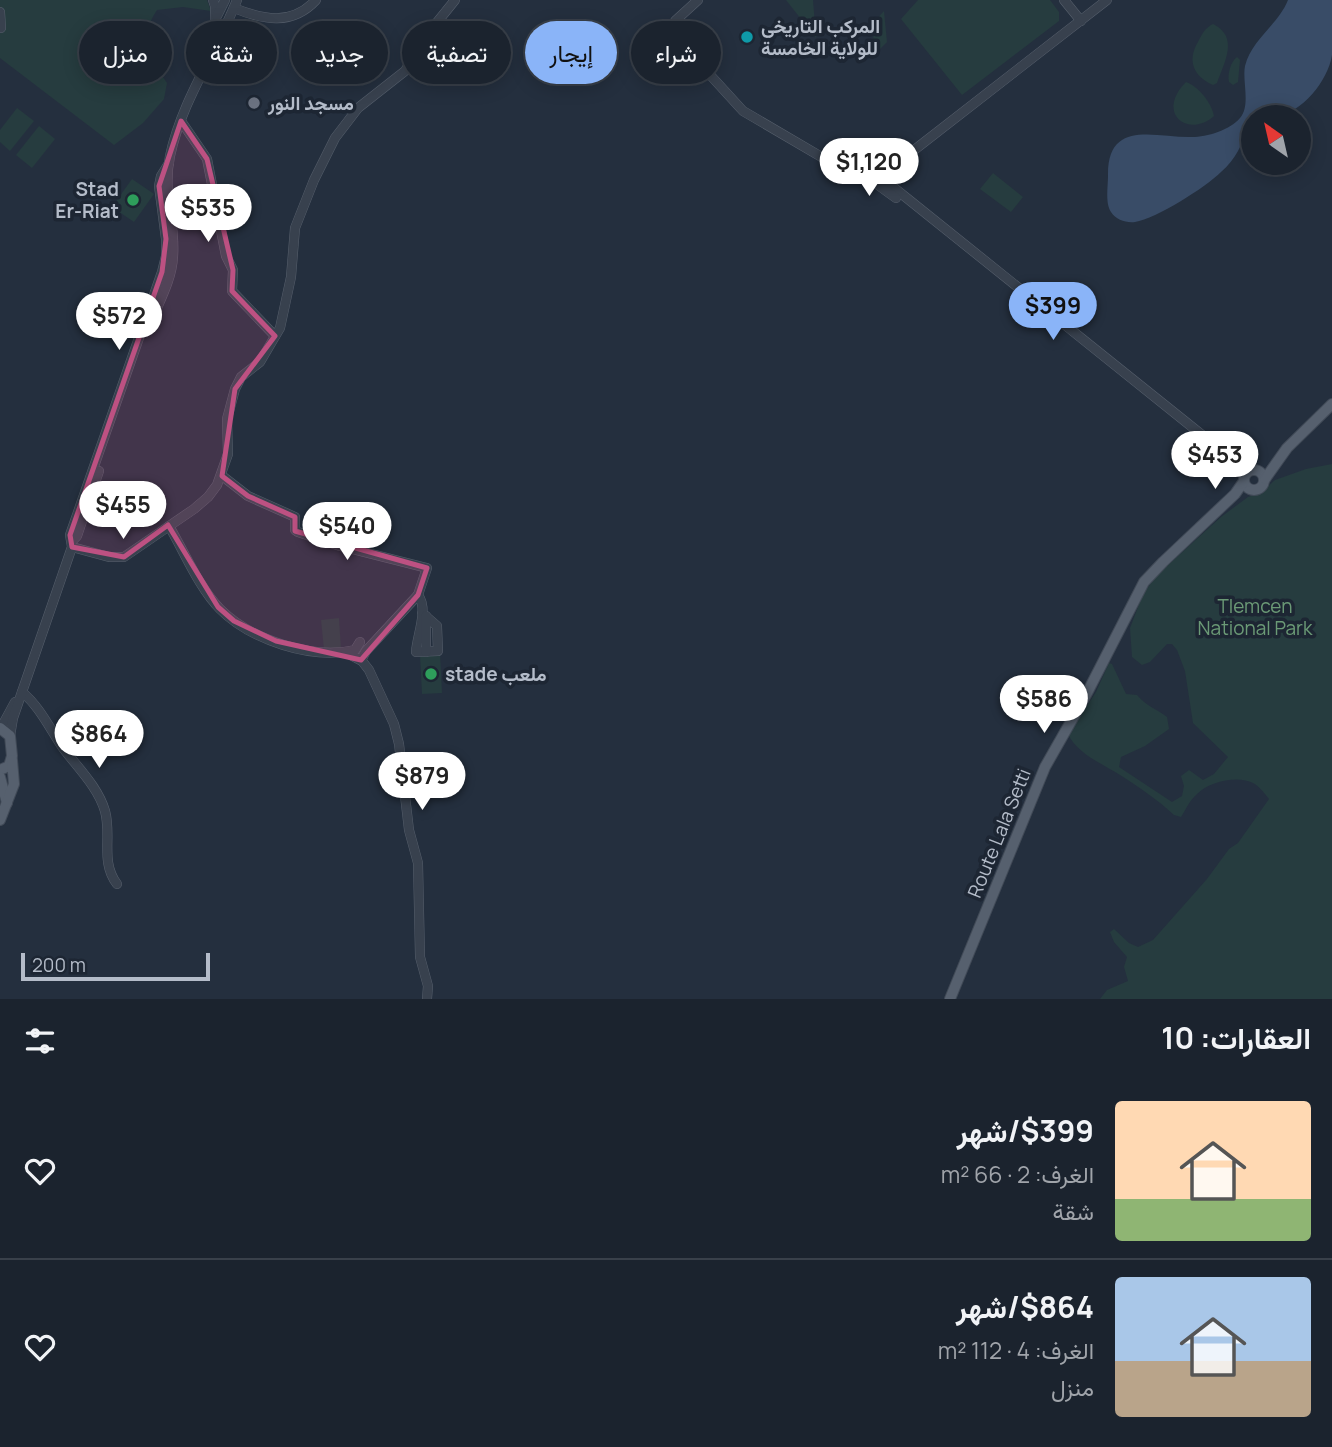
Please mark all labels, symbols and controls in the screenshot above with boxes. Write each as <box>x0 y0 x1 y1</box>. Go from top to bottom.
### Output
place label: المركب التاريخي للولاية الخامسة <box>761 13 880 61</box>
chip: منزل <box>79 21 172 84</box>
chip: شقة <box>186 21 277 84</box>
chip: جديد <box>291 21 388 84</box>
chip: تصفية <box>402 21 511 84</box>
chip: إيجار <box>525 21 617 84</box>
chip: شراء <box>631 21 721 84</box>
marker: المركب التاريخي للولاية الخامسة <box>739 29 755 45</box>
place label: مسجد النور <box>267 90 354 116</box>
marker: مسجد النور <box>246 95 262 111</box>
north arrow <box>1241 105 1311 175</box>
map controls <box>1241 105 1311 175</box>
pin: $1,120 <box>812 138 926 198</box>
text: $1,120 <box>836 145 902 177</box>
place label: Stad Er-Riat <box>55 176 119 224</box>
pin: $535 <box>167 184 249 244</box>
text: $535 <box>181 191 235 223</box>
marker: Stad Er-Riat <box>125 192 141 208</box>
pin: $399 <box>1012 282 1094 342</box>
text: $399 <box>1025 289 1081 321</box>
pin: $572 <box>78 292 160 352</box>
text: $572 <box>92 299 146 331</box>
pin: $453 <box>1174 432 1256 491</box>
text: $453 <box>1187 438 1243 470</box>
pin: $455 <box>82 482 164 541</box>
text: $455 <box>95 488 151 520</box>
pin: $540 <box>306 503 388 562</box>
text: $540 <box>318 509 376 541</box>
park label: Tlemcen National Park <box>1198 593 1313 641</box>
place label: stade ملعب <box>445 661 547 687</box>
marker: stade ملعب <box>423 666 439 682</box>
pin: $586 <box>1003 676 1085 735</box>
text: $586 <box>1016 682 1072 714</box>
pin: $864 <box>58 710 140 770</box>
text: $864 <box>71 717 127 749</box>
pin: $879 <box>381 752 463 812</box>
text: $879 <box>394 759 450 791</box>
street label: Route Lala Setti <box>961 765 1037 901</box>
scale bar <box>21 950 210 982</box>
text: 200 m <box>32 952 86 978</box>
text: العقارات: 10 <box>1161 1017 1311 1058</box>
icon: filters <box>21 1022 59 1060</box>
text: $399/شهر <box>957 1110 1094 1151</box>
icon: home <box>1171 1129 1255 1213</box>
icon: heart <box>21 1152 59 1190</box>
text: الغرف: 2 · 66 m² <box>941 1158 1094 1190</box>
text: شقة <box>1052 1195 1094 1227</box>
text: $864/شهر <box>956 1286 1094 1327</box>
icon: home <box>1171 1305 1255 1389</box>
icon: heart <box>21 1328 59 1366</box>
text: الغرف: 4 · 112 m² <box>938 1334 1094 1366</box>
text: منزل <box>1051 1371 1094 1403</box>

